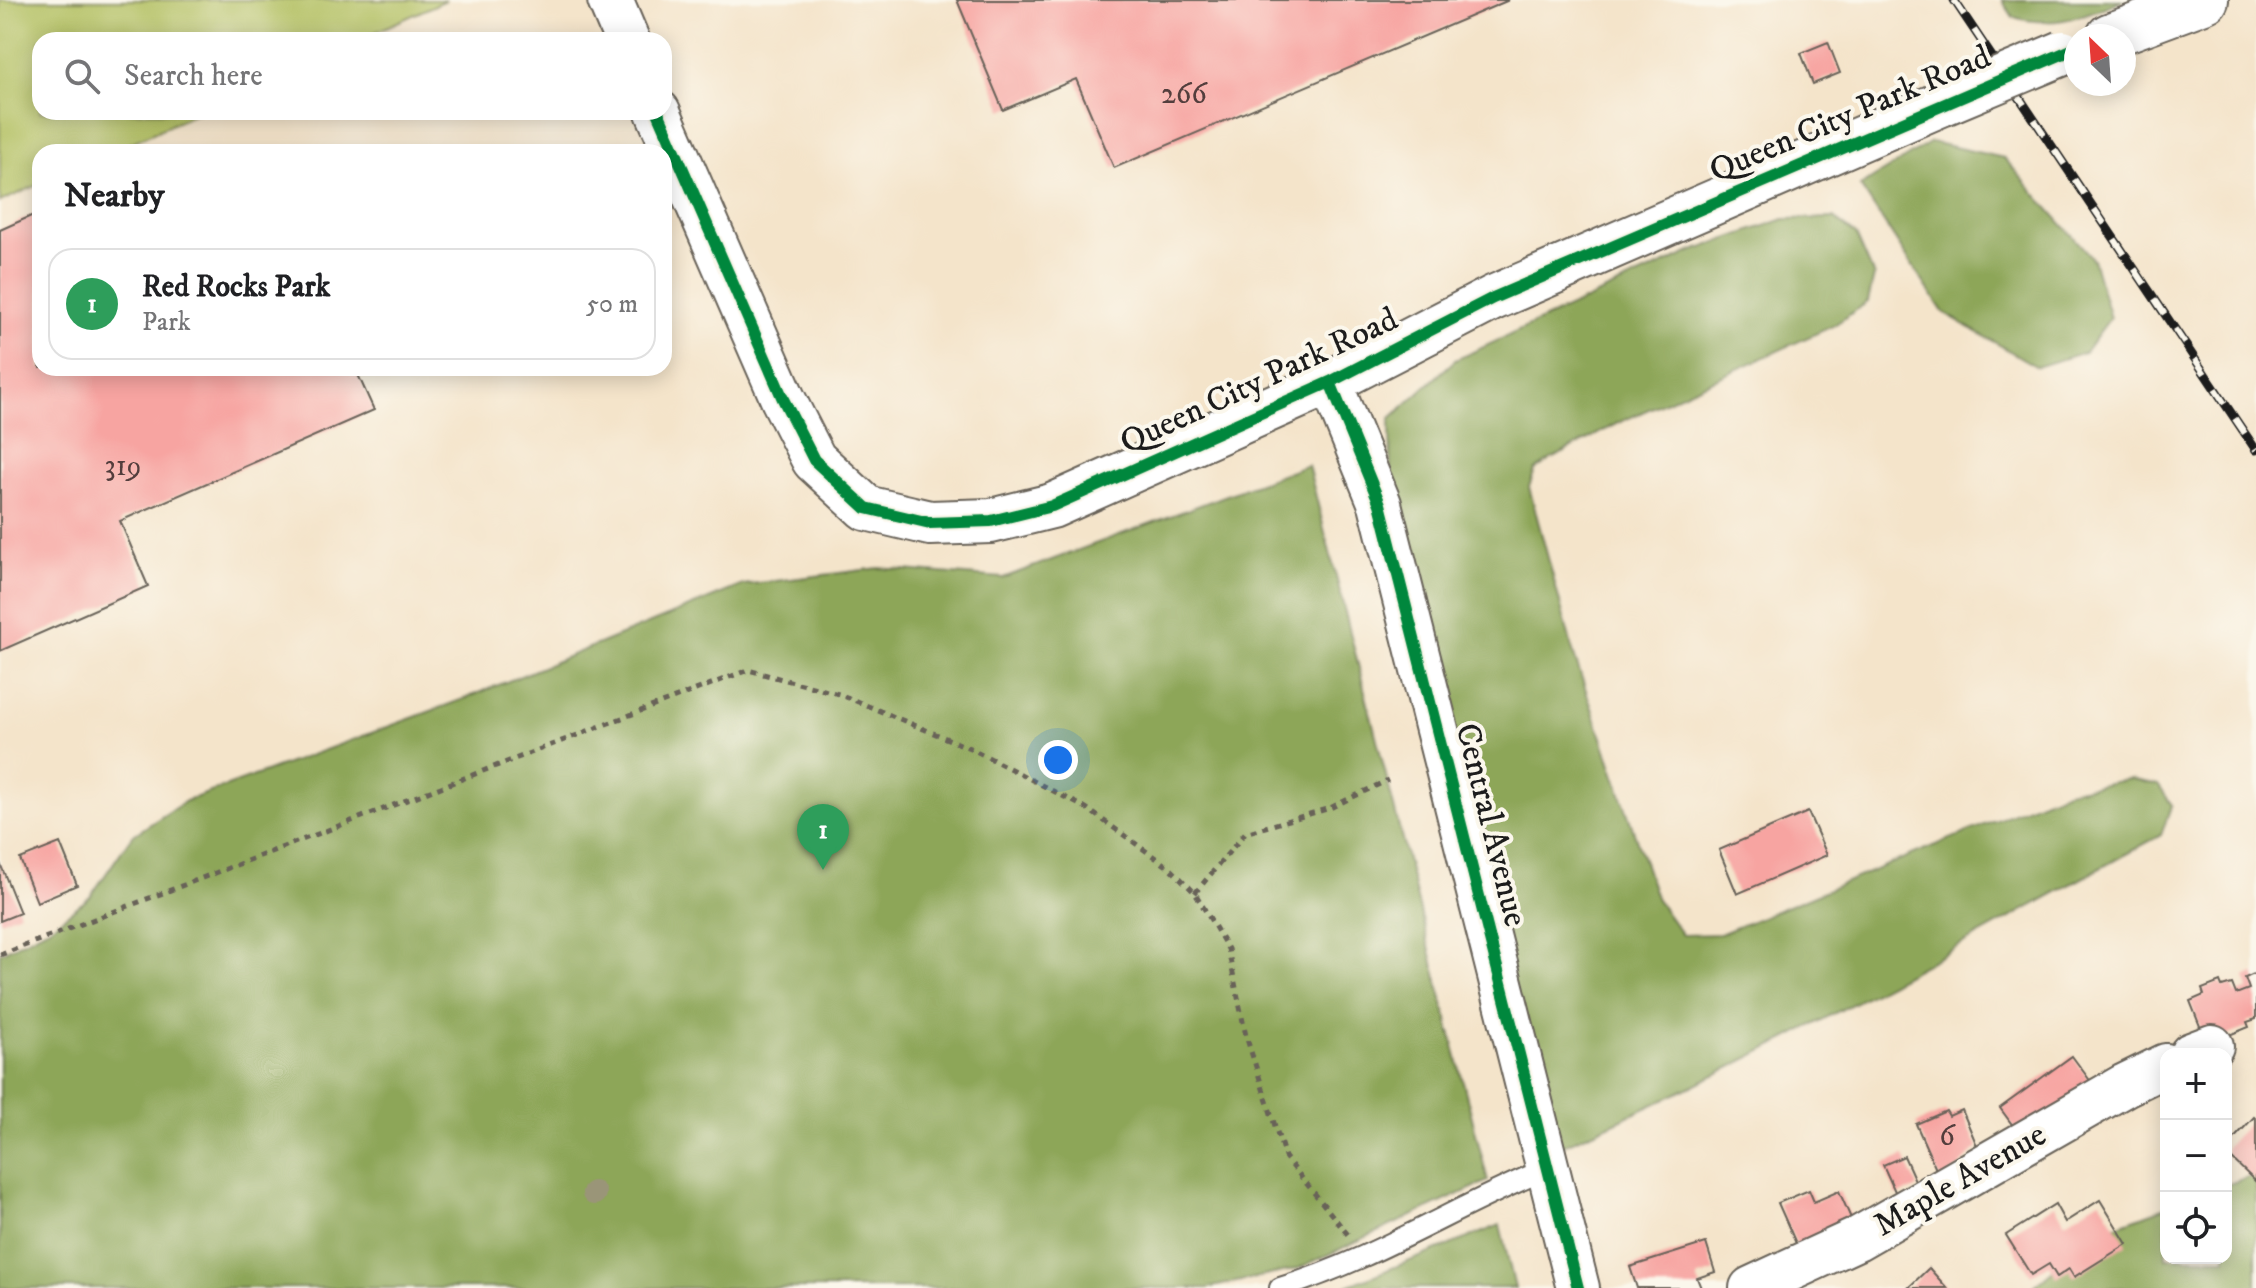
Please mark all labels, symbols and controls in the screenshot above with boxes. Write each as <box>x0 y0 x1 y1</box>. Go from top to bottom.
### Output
north arrow <box>2064 24 2136 96</box>
search box <box>32 32 672 120</box>
street label: Queen City Park Road <box>1703 36 1997 192</box>
icon: search <box>60 54 104 98</box>
text: Search here <box>124 58 263 95</box>
house number: 266 <box>1161 76 1208 113</box>
text: Nearby <box>64 175 165 217</box>
text: Red Rocks Park <box>142 269 330 306</box>
text: 1 <box>87 288 97 321</box>
text: 50 m <box>586 288 638 321</box>
street label: Queen City Park Road <box>1114 298 1405 464</box>
text: Park <box>142 306 191 339</box>
house number: 319 <box>104 448 142 485</box>
street label: Central Avenue <box>1445 719 1537 931</box>
your location <box>1038 740 1078 780</box>
pin: 1 <box>797 804 849 870</box>
map controls <box>2160 1048 2232 1264</box>
button: + <box>2160 1048 2232 1120</box>
street label: Maple Avenue <box>1866 1114 2054 1246</box>
house number: 6 <box>1939 1118 1956 1155</box>
button: − <box>2160 1120 2232 1192</box>
button: locate <box>2160 1192 2232 1264</box>

